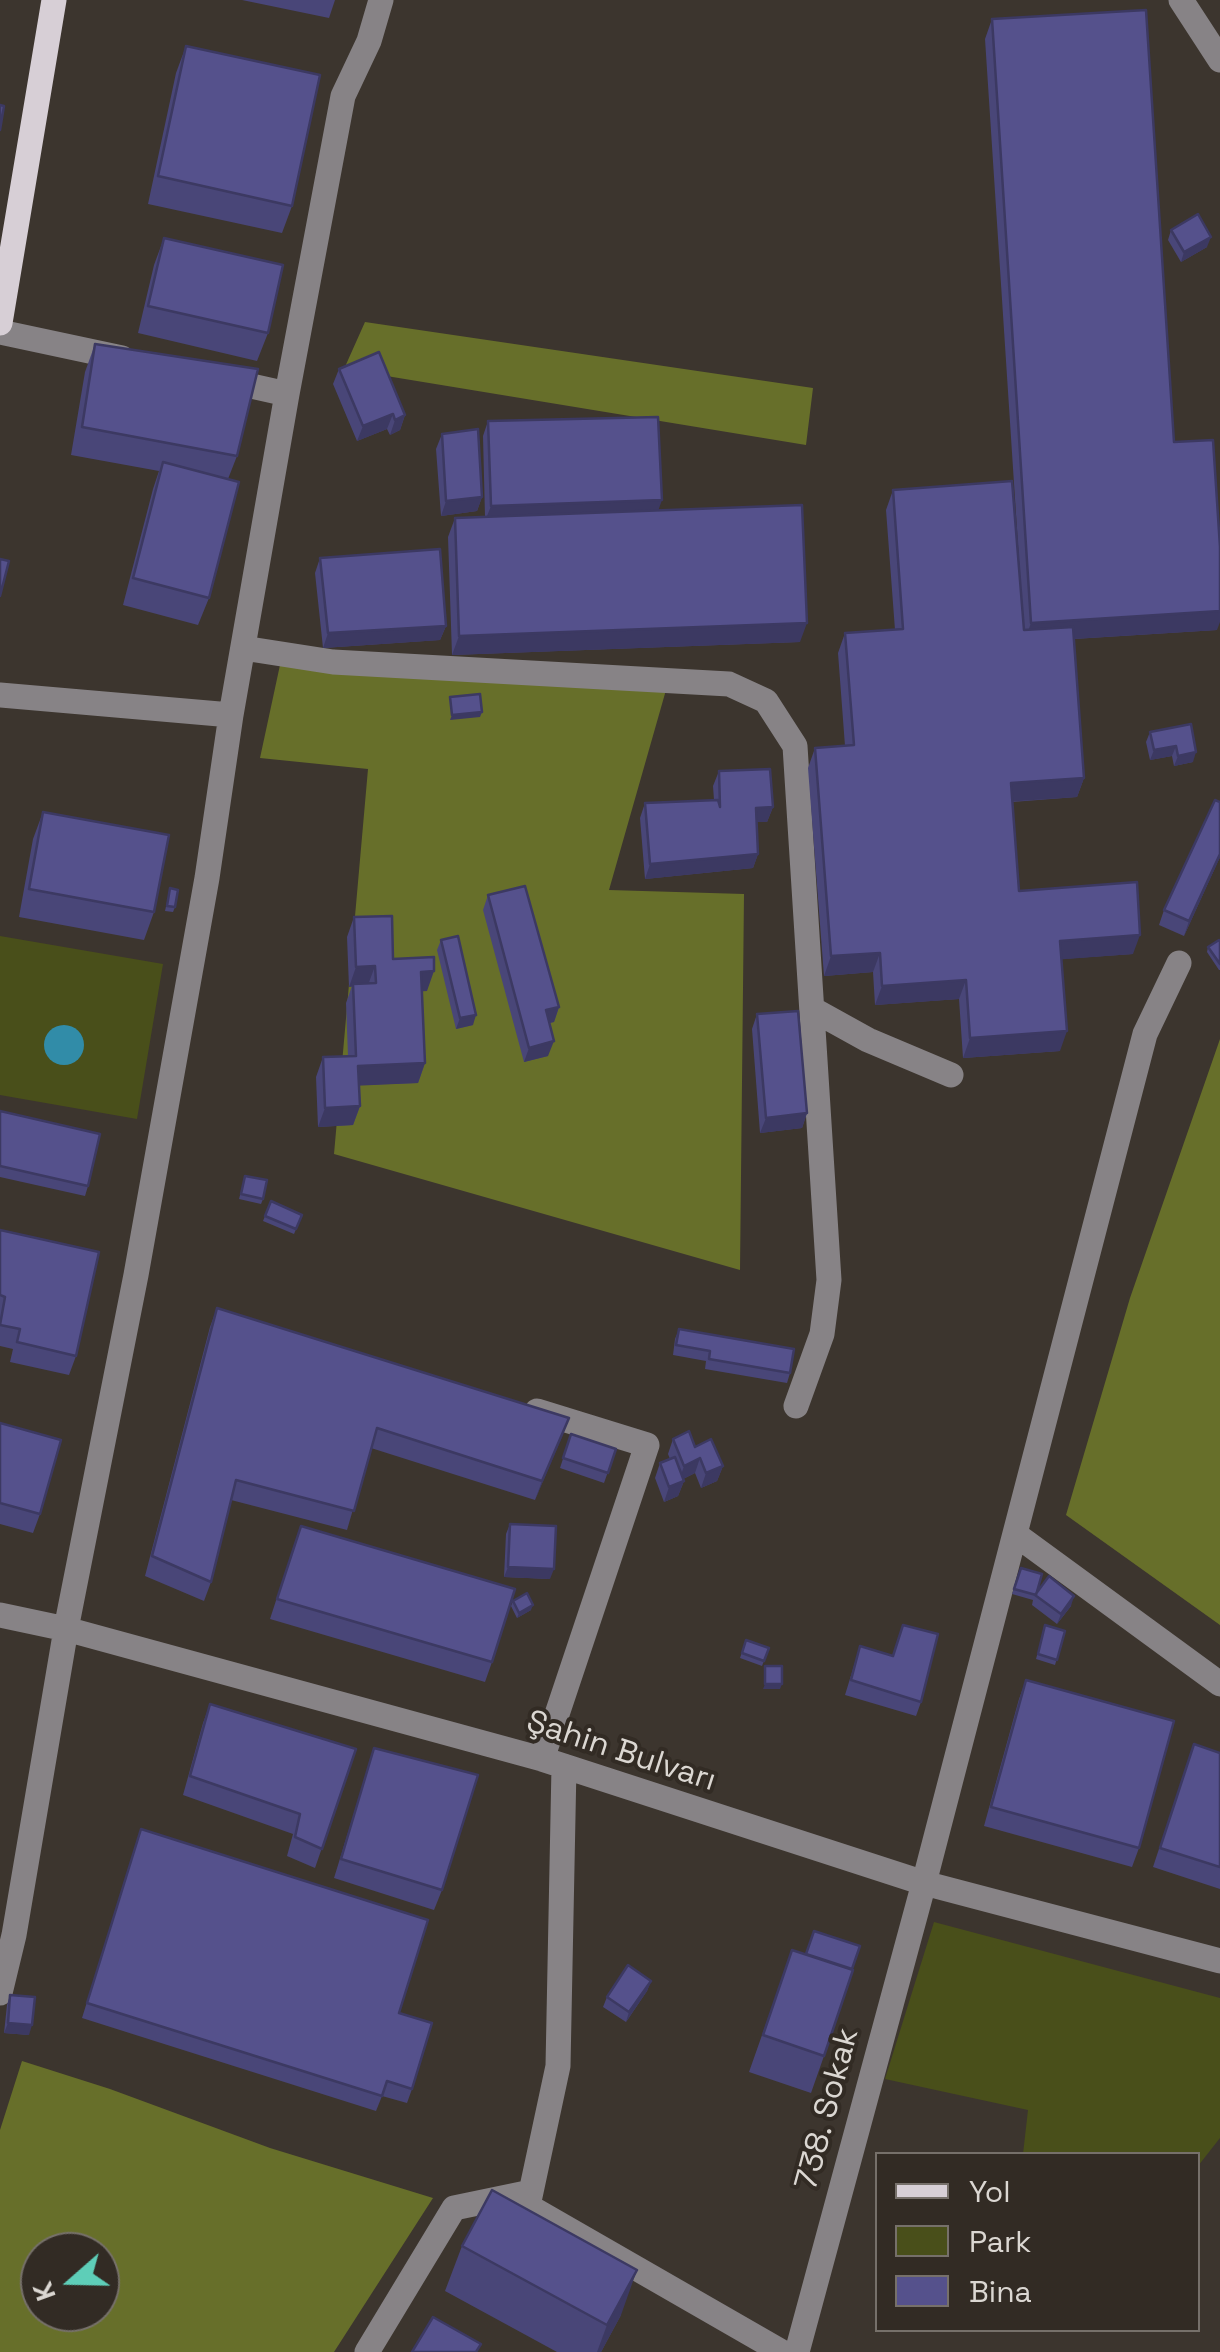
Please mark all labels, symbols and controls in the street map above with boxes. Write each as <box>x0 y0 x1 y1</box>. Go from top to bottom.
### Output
street label: Şahin Bulvarı <box>521 1703 721 1801</box>
street label: 738. Sokak <box>788 2024 868 2194</box>
legend <box>875 2152 1200 2332</box>
text: Yol <box>969 2172 1011 2211</box>
text: Park <box>969 2222 1031 2261</box>
north arrow <box>20 2232 120 2332</box>
text: Bina <box>969 2272 1032 2311</box>
text: K <box>24 2277 64 2306</box>

